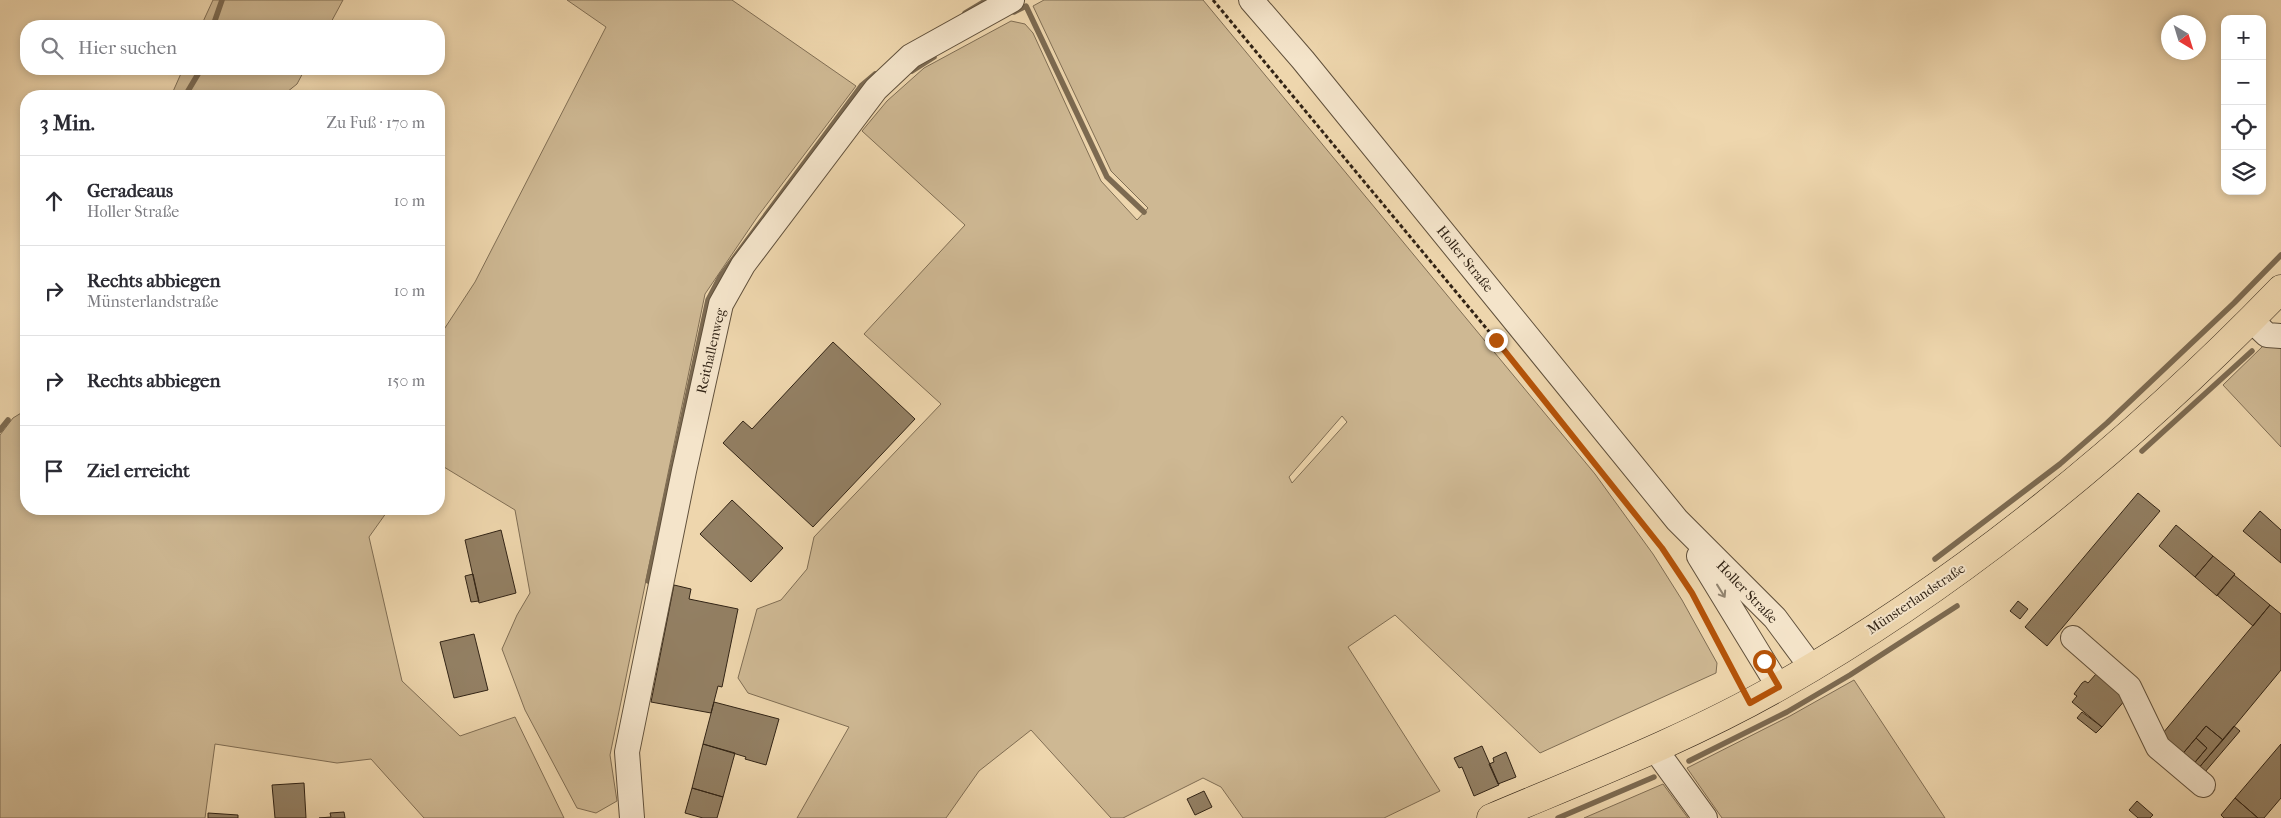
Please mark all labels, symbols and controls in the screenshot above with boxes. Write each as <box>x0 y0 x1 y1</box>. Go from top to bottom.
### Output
north arrow <box>2161 15 2206 60</box>
map controls <box>2221 15 2266 195</box>
button: + <box>2221 15 2266 60</box>
search box <box>20 20 445 75</box>
icon: search <box>38 34 66 62</box>
text: Hier suchen <box>78 37 177 59</box>
button: − <box>2221 60 2266 105</box>
button: locate <box>2221 105 2266 150</box>
text: 3 Min. <box>40 111 95 135</box>
text: Zu Fuß · 170 m <box>326 113 425 132</box>
button: layers <box>2221 150 2266 195</box>
text: Geradeaus <box>87 180 173 202</box>
icon: ahead <box>40 187 68 215</box>
text: 10 m <box>394 191 425 210</box>
text: Holler Straße <box>87 202 179 221</box>
street label: Holler Straße <box>1433 222 1497 296</box>
text: Rechts abbiegen <box>87 270 221 292</box>
icon: right <box>40 277 68 305</box>
text: 10 m <box>394 281 425 300</box>
text: Münsterlandstraße <box>87 292 218 311</box>
street label: Reithallenweg <box>693 306 729 395</box>
route end <box>1485 329 1508 352</box>
icon: right <box>40 367 68 395</box>
text: Rechts abbiegen <box>87 370 221 392</box>
text: 150 m <box>387 371 425 390</box>
icon: arrive <box>40 457 68 485</box>
text: Ziel erreicht <box>87 460 190 482</box>
street label: Holler Straße <box>1713 557 1781 627</box>
street label: Münsterlandstraße <box>1864 560 1968 638</box>
one-way arrow <box>1717 584 1727 598</box>
route start <box>1753 650 1776 673</box>

